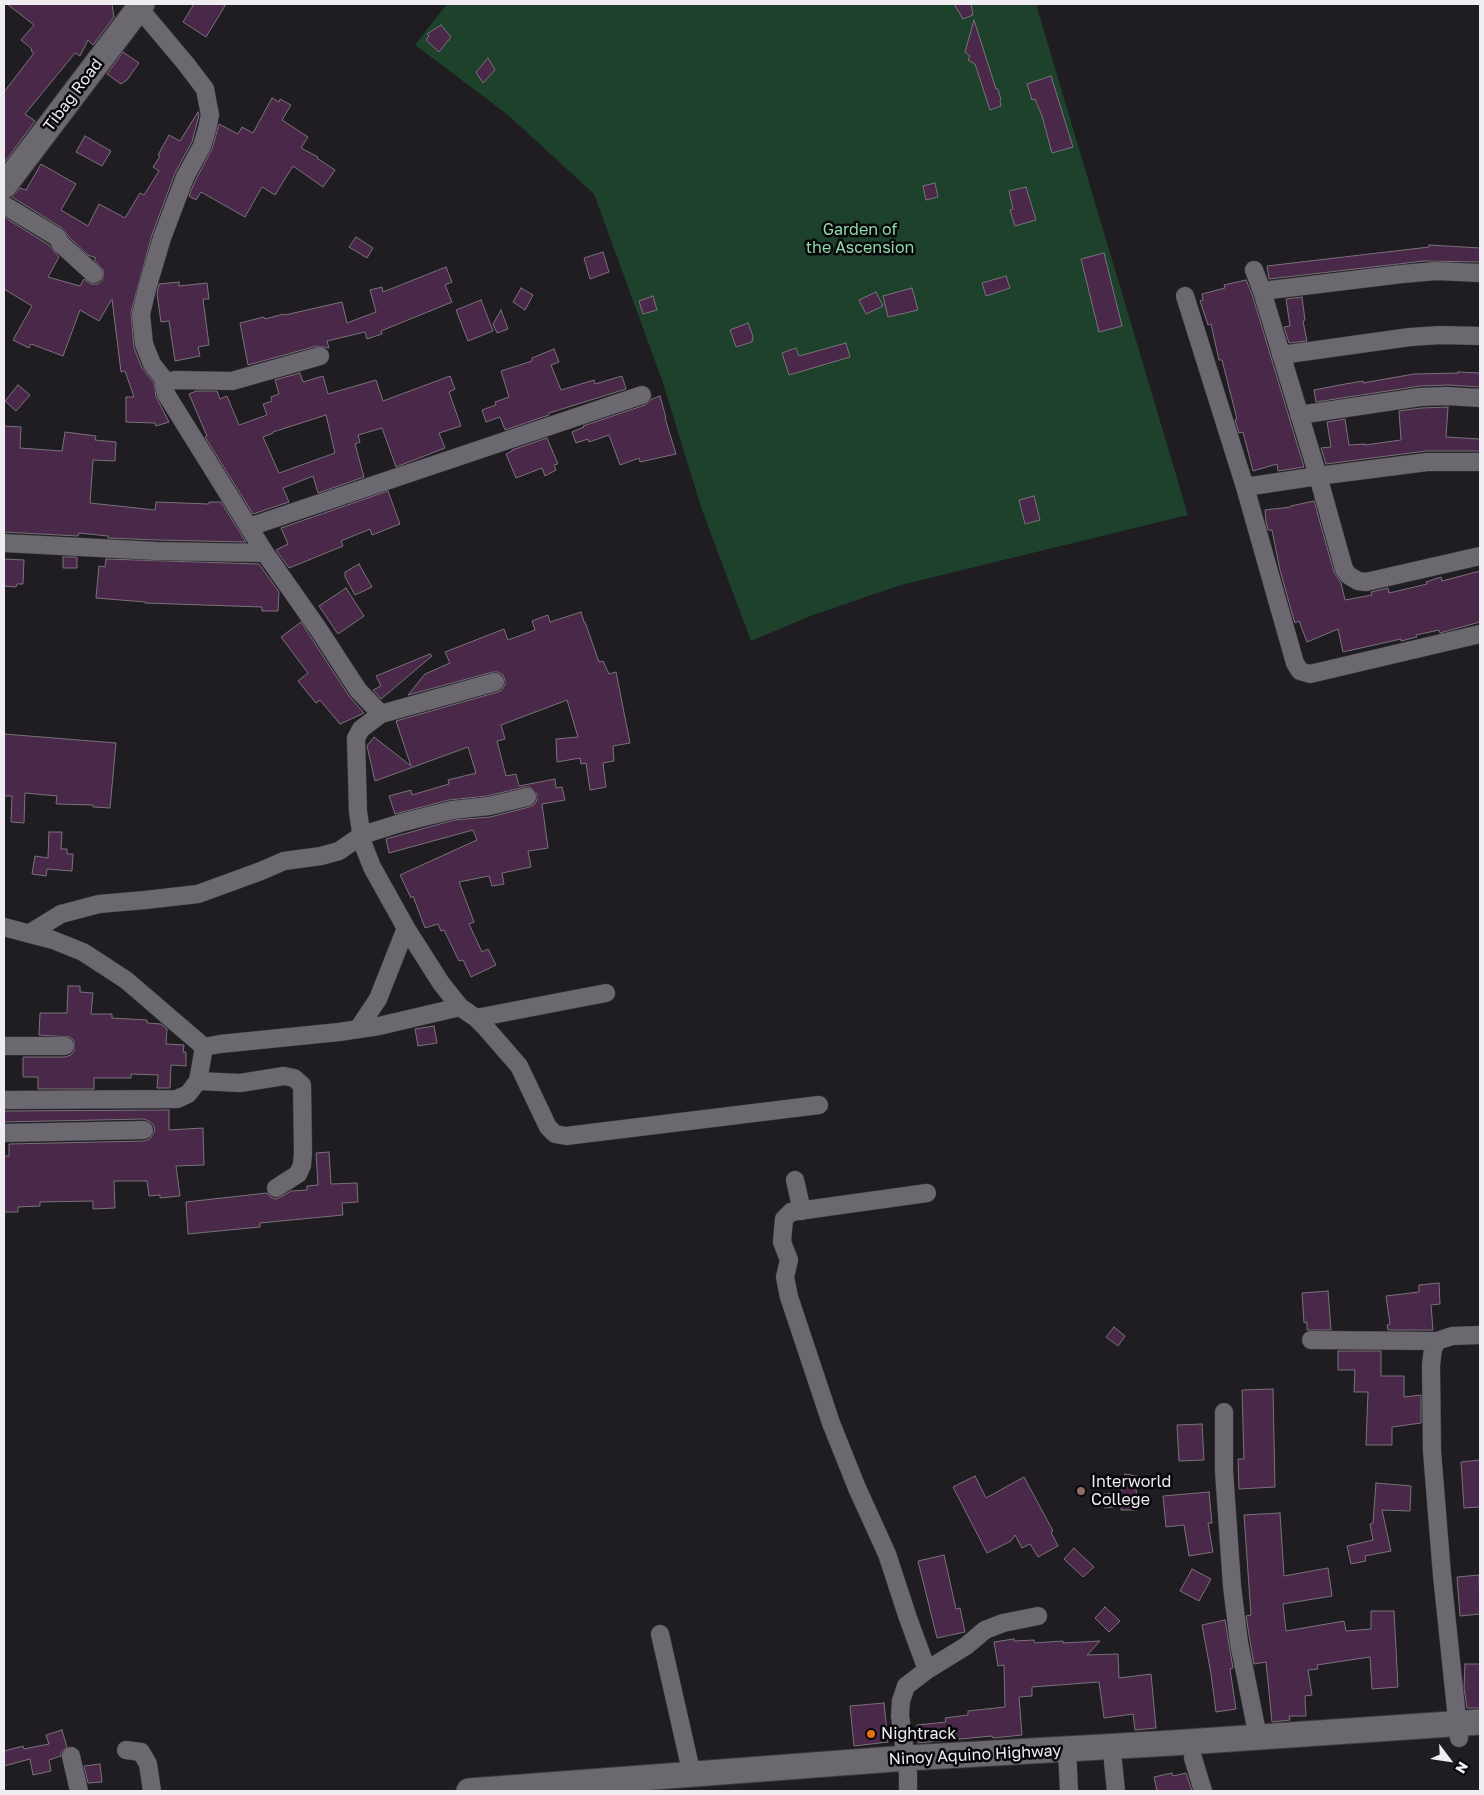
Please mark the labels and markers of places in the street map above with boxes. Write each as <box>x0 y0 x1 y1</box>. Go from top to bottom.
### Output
place label: Interworld College <box>1091 1472 1171 1510</box>
marker: Interworld College <box>1075 1485 1087 1497</box>
place label: Nightrack <box>881 1724 956 1744</box>
marker: Nightrack <box>865 1728 877 1740</box>

